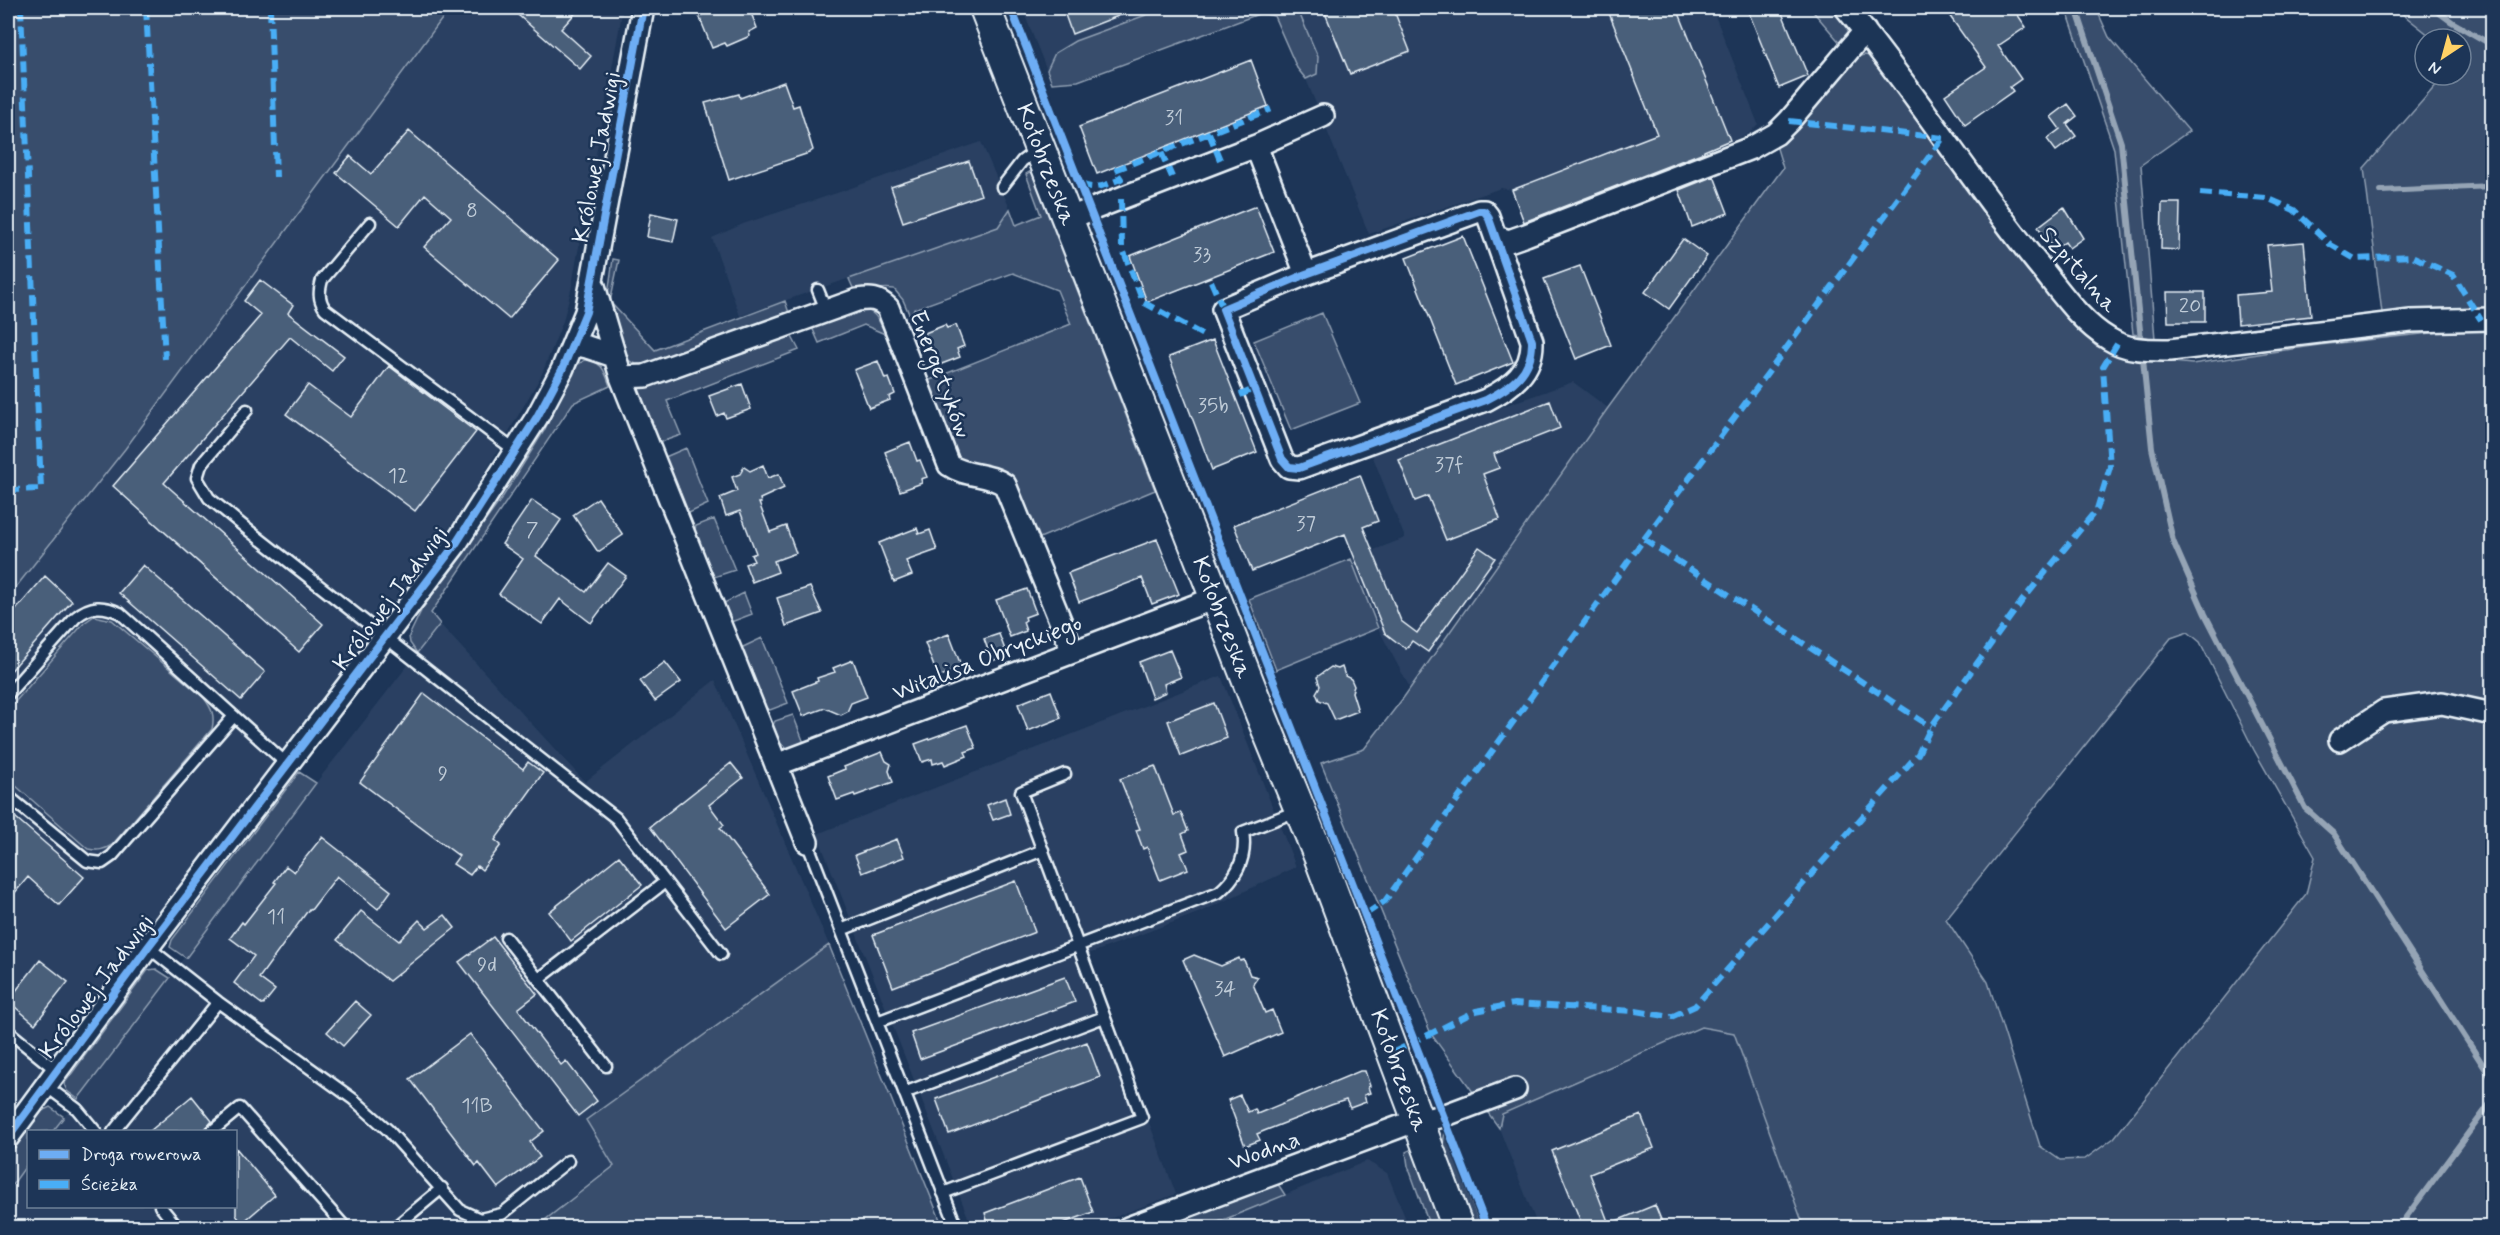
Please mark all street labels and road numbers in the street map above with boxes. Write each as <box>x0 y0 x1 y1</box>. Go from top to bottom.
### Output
street label: Królowej Jadwigi <box>566 69 629 246</box>
street label: Kołobrzeska <box>1008 99 1083 231</box>
street label: Szpitalna <box>2032 220 2124 320</box>
street label: Energetyków <box>899 306 978 443</box>
street label: Królowej Jadwigi <box>327 520 456 678</box>
street label: Kołobrzeska <box>1184 552 1259 684</box>
street label: Witalisa Obryckiego <box>888 608 1087 711</box>
street label: Królowej Jadwigi <box>33 908 162 1066</box>
street label: Kołobrzeska <box>1362 1005 1435 1137</box>
street label: Wodna <box>1224 1124 1305 1179</box>

